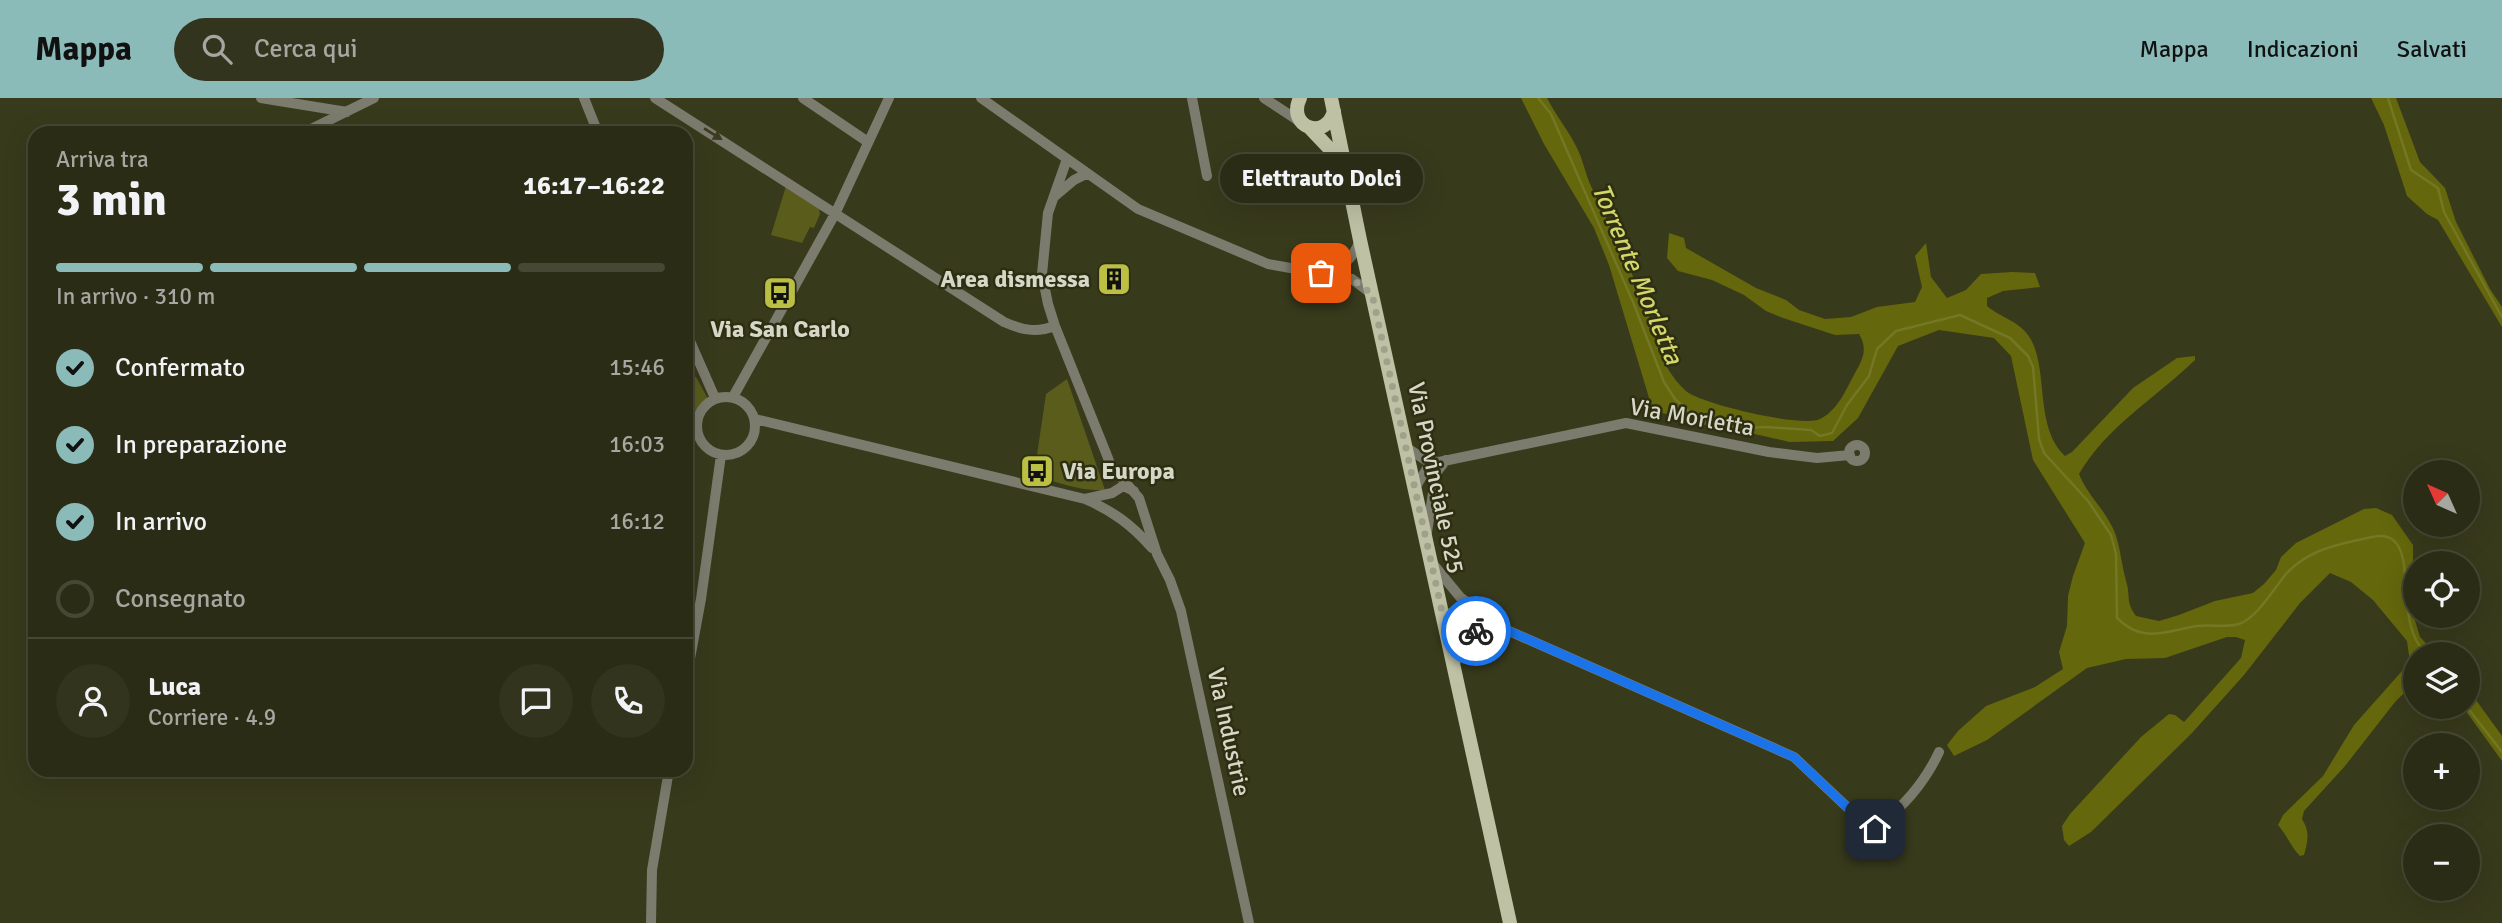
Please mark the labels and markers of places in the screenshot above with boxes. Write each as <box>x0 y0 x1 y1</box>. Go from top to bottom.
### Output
callout: Elettrauto Dolci <box>1220 154 1422 203</box>
pin <box>1291 243 1351 303</box>
building icon: Area dismessa <box>1095 260 1133 298</box>
place label: Area dismessa <box>940 264 1090 294</box>
bus stop icon: Via San Carlo <box>761 274 799 312</box>
place label: Via San Carlo <box>710 314 850 344</box>
bus stop icon: Via Europa <box>1018 452 1056 490</box>
place label: Via Europa <box>1062 456 1175 486</box>
pin <box>1845 799 1905 859</box>

